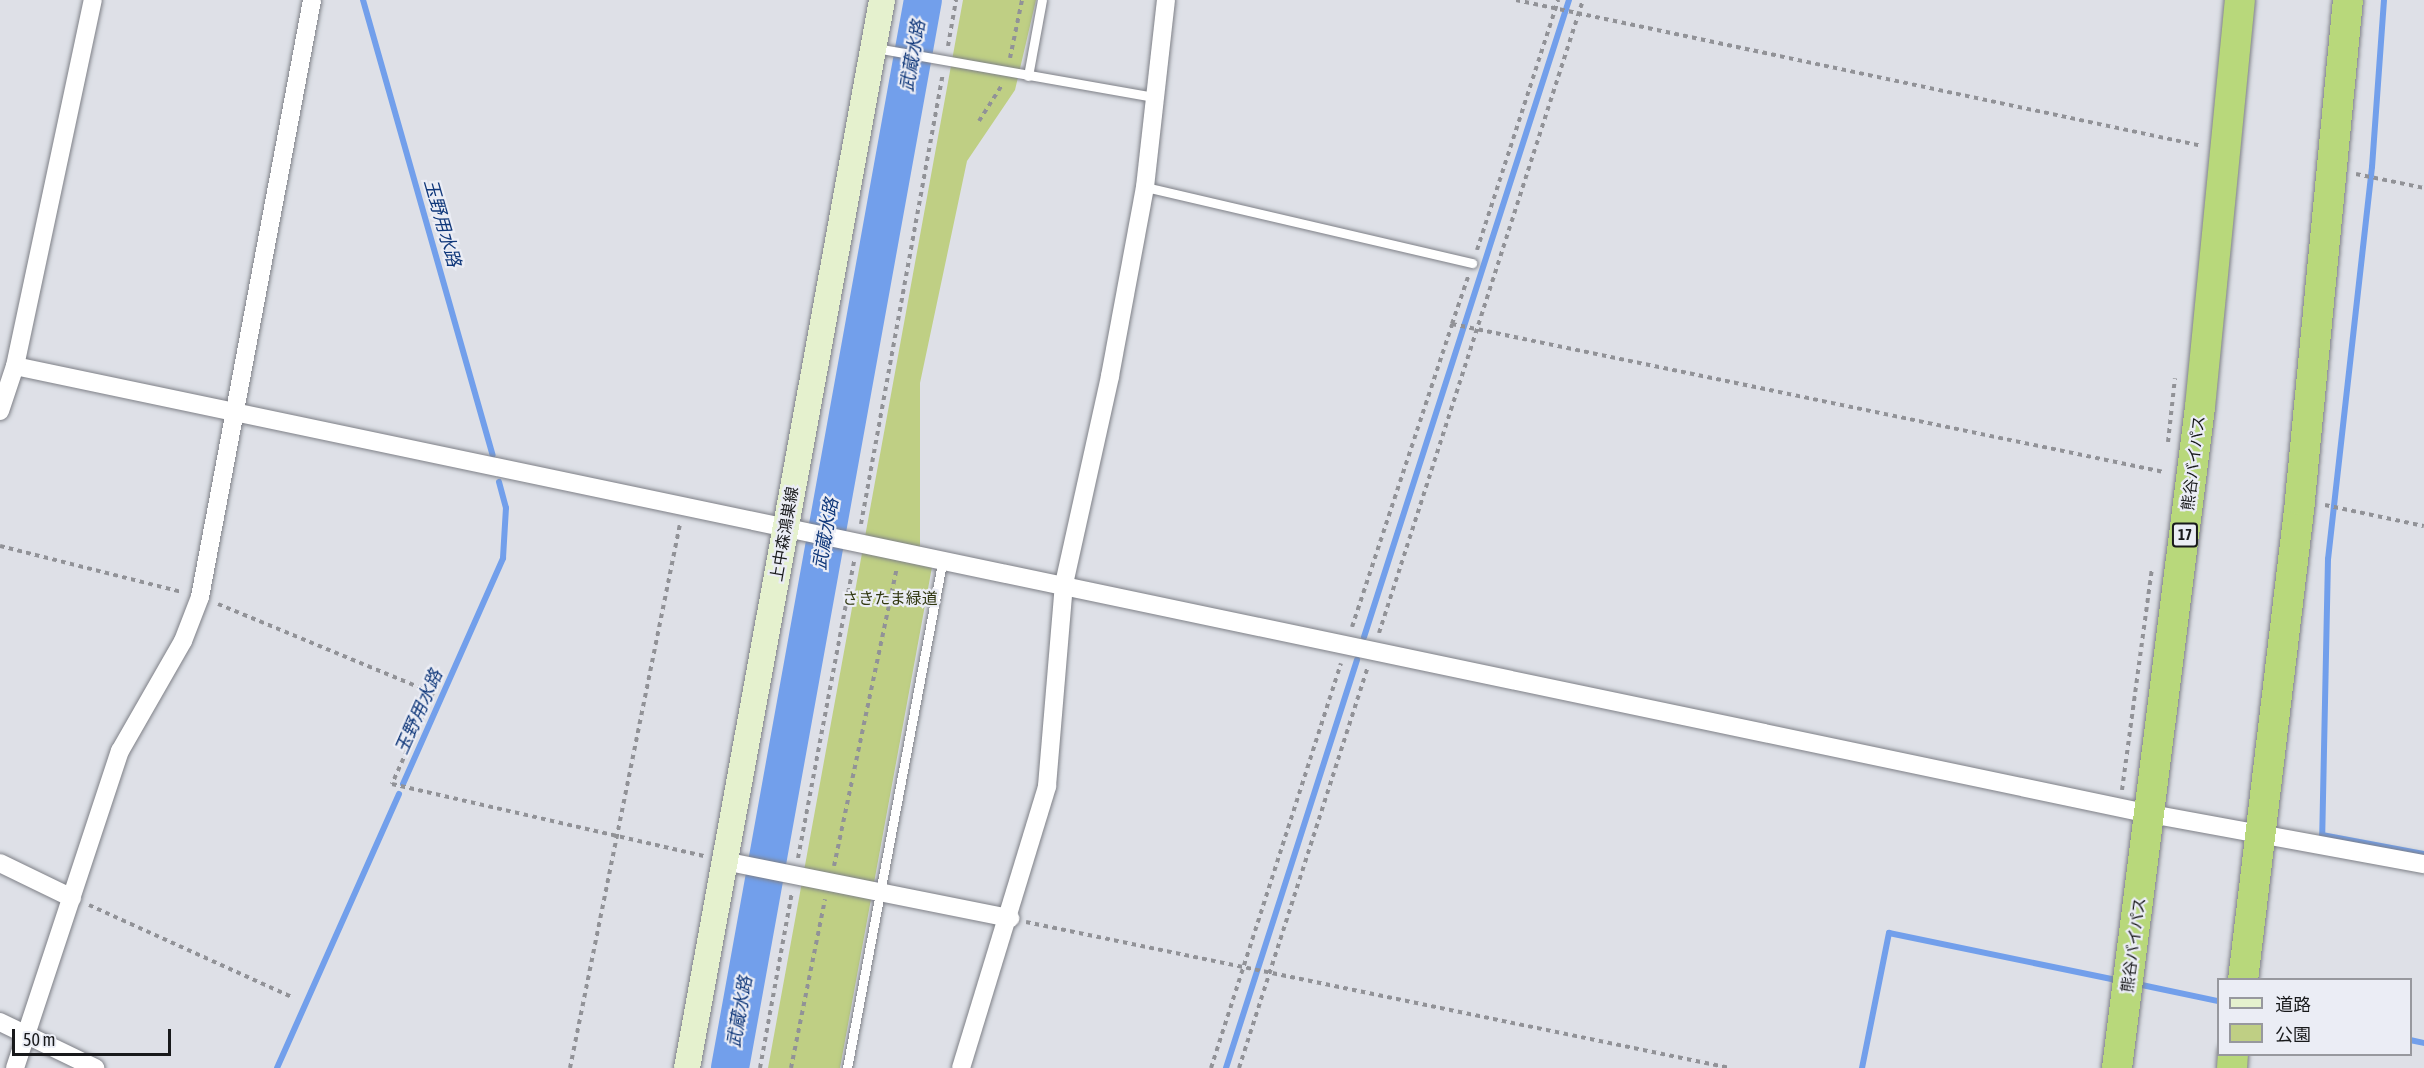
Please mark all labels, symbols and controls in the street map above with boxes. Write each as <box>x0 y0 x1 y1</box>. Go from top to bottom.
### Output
water label: 武蔵水路 <box>896 19 930 93</box>
water label: 玉野用水路 <box>419 177 465 269</box>
street label: 熊谷バイパス <box>2178 414 2208 512</box>
street label: 上中森鴻巣線 <box>766 485 802 583</box>
water label: 武蔵水路 <box>809 497 843 571</box>
road number: 17 <box>2172 523 2198 547</box>
park label: さきたま緑道 <box>842 588 938 608</box>
water label: 玉野用水路 <box>391 666 447 758</box>
street label: 熊谷バイパス <box>2117 896 2149 994</box>
water label: 武蔵水路 <box>723 975 757 1049</box>
legend <box>2217 978 2412 1056</box>
text: 道路 <box>2275 994 2311 1015</box>
scale bar <box>15 1017 174 1055</box>
text: 公園 <box>2275 1024 2311 1045</box>
text: 50 m <box>23 1029 55 1050</box>

